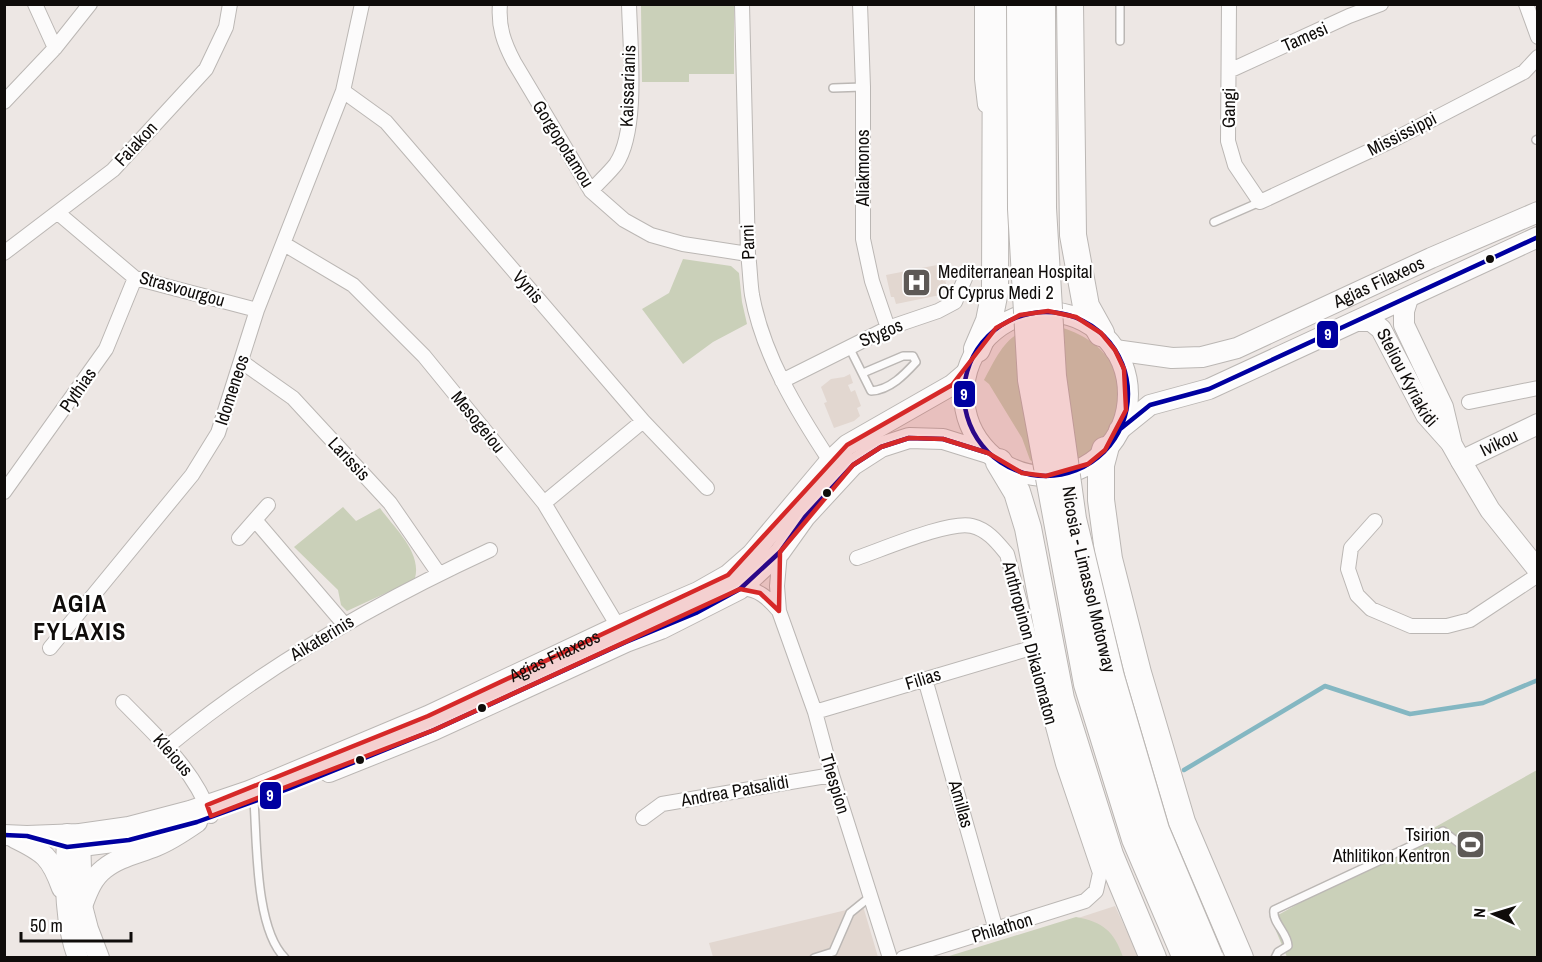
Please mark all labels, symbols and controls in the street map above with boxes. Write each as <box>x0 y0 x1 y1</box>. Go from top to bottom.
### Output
street label: Tamesi <box>1278 15 1332 58</box>
street label: Kaissarianis <box>614 45 641 127</box>
street label: Gangi <box>1216 88 1241 128</box>
street label: Gorgopotamou <box>527 95 600 192</box>
street label: Mississippi <box>1363 105 1441 162</box>
street label: Faiakon <box>109 116 163 171</box>
street label: Aliakmonos <box>850 129 875 208</box>
street label: Parni <box>734 224 761 260</box>
street label: Agias Filaxeos <box>1328 250 1428 314</box>
unlabelled marker <box>1484 253 1496 265</box>
place label: Mediterranean Hospital Of Cyprus Medi 2 <box>938 259 1092 305</box>
street label: Strasvourgou <box>136 264 228 313</box>
street label: Vynis <box>507 265 550 309</box>
hospital icon: Mediterranean Hospital Of Cyprus Medi 2 <box>901 266 933 298</box>
street label: Stygos <box>855 312 906 353</box>
line badge: 9 <box>1316 320 1339 349</box>
text: 9 <box>1324 323 1332 345</box>
street label: Steliou Kyriakidi <box>1371 324 1444 432</box>
street label: Idomeneos <box>208 351 255 428</box>
street label: Pythias <box>53 362 102 417</box>
line badge: 9 <box>953 380 976 408</box>
text: 9 <box>960 383 968 405</box>
street label: Mesogeiou <box>446 385 511 458</box>
street label: Ivikou <box>1475 423 1522 462</box>
street label: Larissis <box>323 431 376 486</box>
street label: Nicosia - Limassol Motorway <box>1057 485 1123 676</box>
unlabelled marker <box>821 487 833 499</box>
street label: Anthropinon Dikaiomaton <box>996 557 1064 727</box>
district label: AGIA FYLAXIS <box>33 587 127 647</box>
street label: Aikaterinis <box>284 609 358 667</box>
street label: Agias Filaxeos <box>504 624 604 688</box>
street label: Filias <box>902 661 944 696</box>
unlabelled marker <box>476 702 488 714</box>
street label: Kleious <box>148 728 199 781</box>
street label: Thespion <box>815 751 856 817</box>
unlabelled marker <box>354 754 366 766</box>
street label: Andrea Patsalidi <box>678 769 791 812</box>
street label: Amillas <box>943 776 980 831</box>
line badge: 9 <box>259 781 282 810</box>
text: 9 <box>266 784 274 806</box>
place label: Tsirion Athlitikon Kentron <box>1332 822 1450 868</box>
sports icon: Tsirion Athlitikon Kentron <box>1455 829 1487 861</box>
north arrow <box>1464 884 1524 944</box>
scale bar <box>21 905 130 943</box>
street label: Philathon <box>968 906 1035 949</box>
text: N <box>1468 907 1490 918</box>
text: 50 m <box>30 913 63 938</box>

